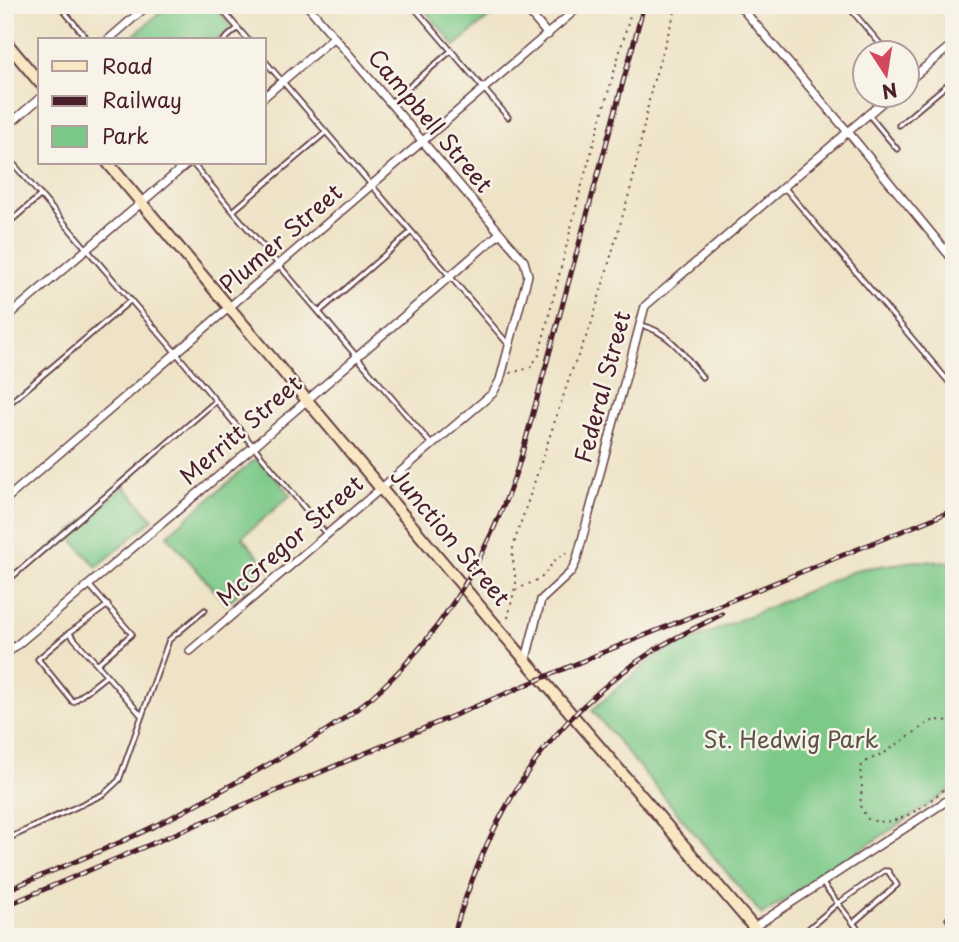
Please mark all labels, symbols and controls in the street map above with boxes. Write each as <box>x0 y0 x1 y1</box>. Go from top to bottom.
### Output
legend <box>38 38 266 164</box>
north arrow <box>850 38 920 108</box>
street label: Campbell Street <box>360 40 502 200</box>
text: Road <box>102 49 153 81</box>
text: N <box>879 76 900 107</box>
text: Railway <box>102 83 182 115</box>
text: Park <box>102 119 149 151</box>
street label: Plumer Street <box>211 174 349 301</box>
street label: Federal Street <box>564 307 639 466</box>
street label: Merritt Street <box>171 366 309 492</box>
street label: Junction Street <box>383 459 520 613</box>
street label: McGregor Street <box>208 466 370 614</box>
park label: St. Hedwig Park <box>704 721 878 756</box>

